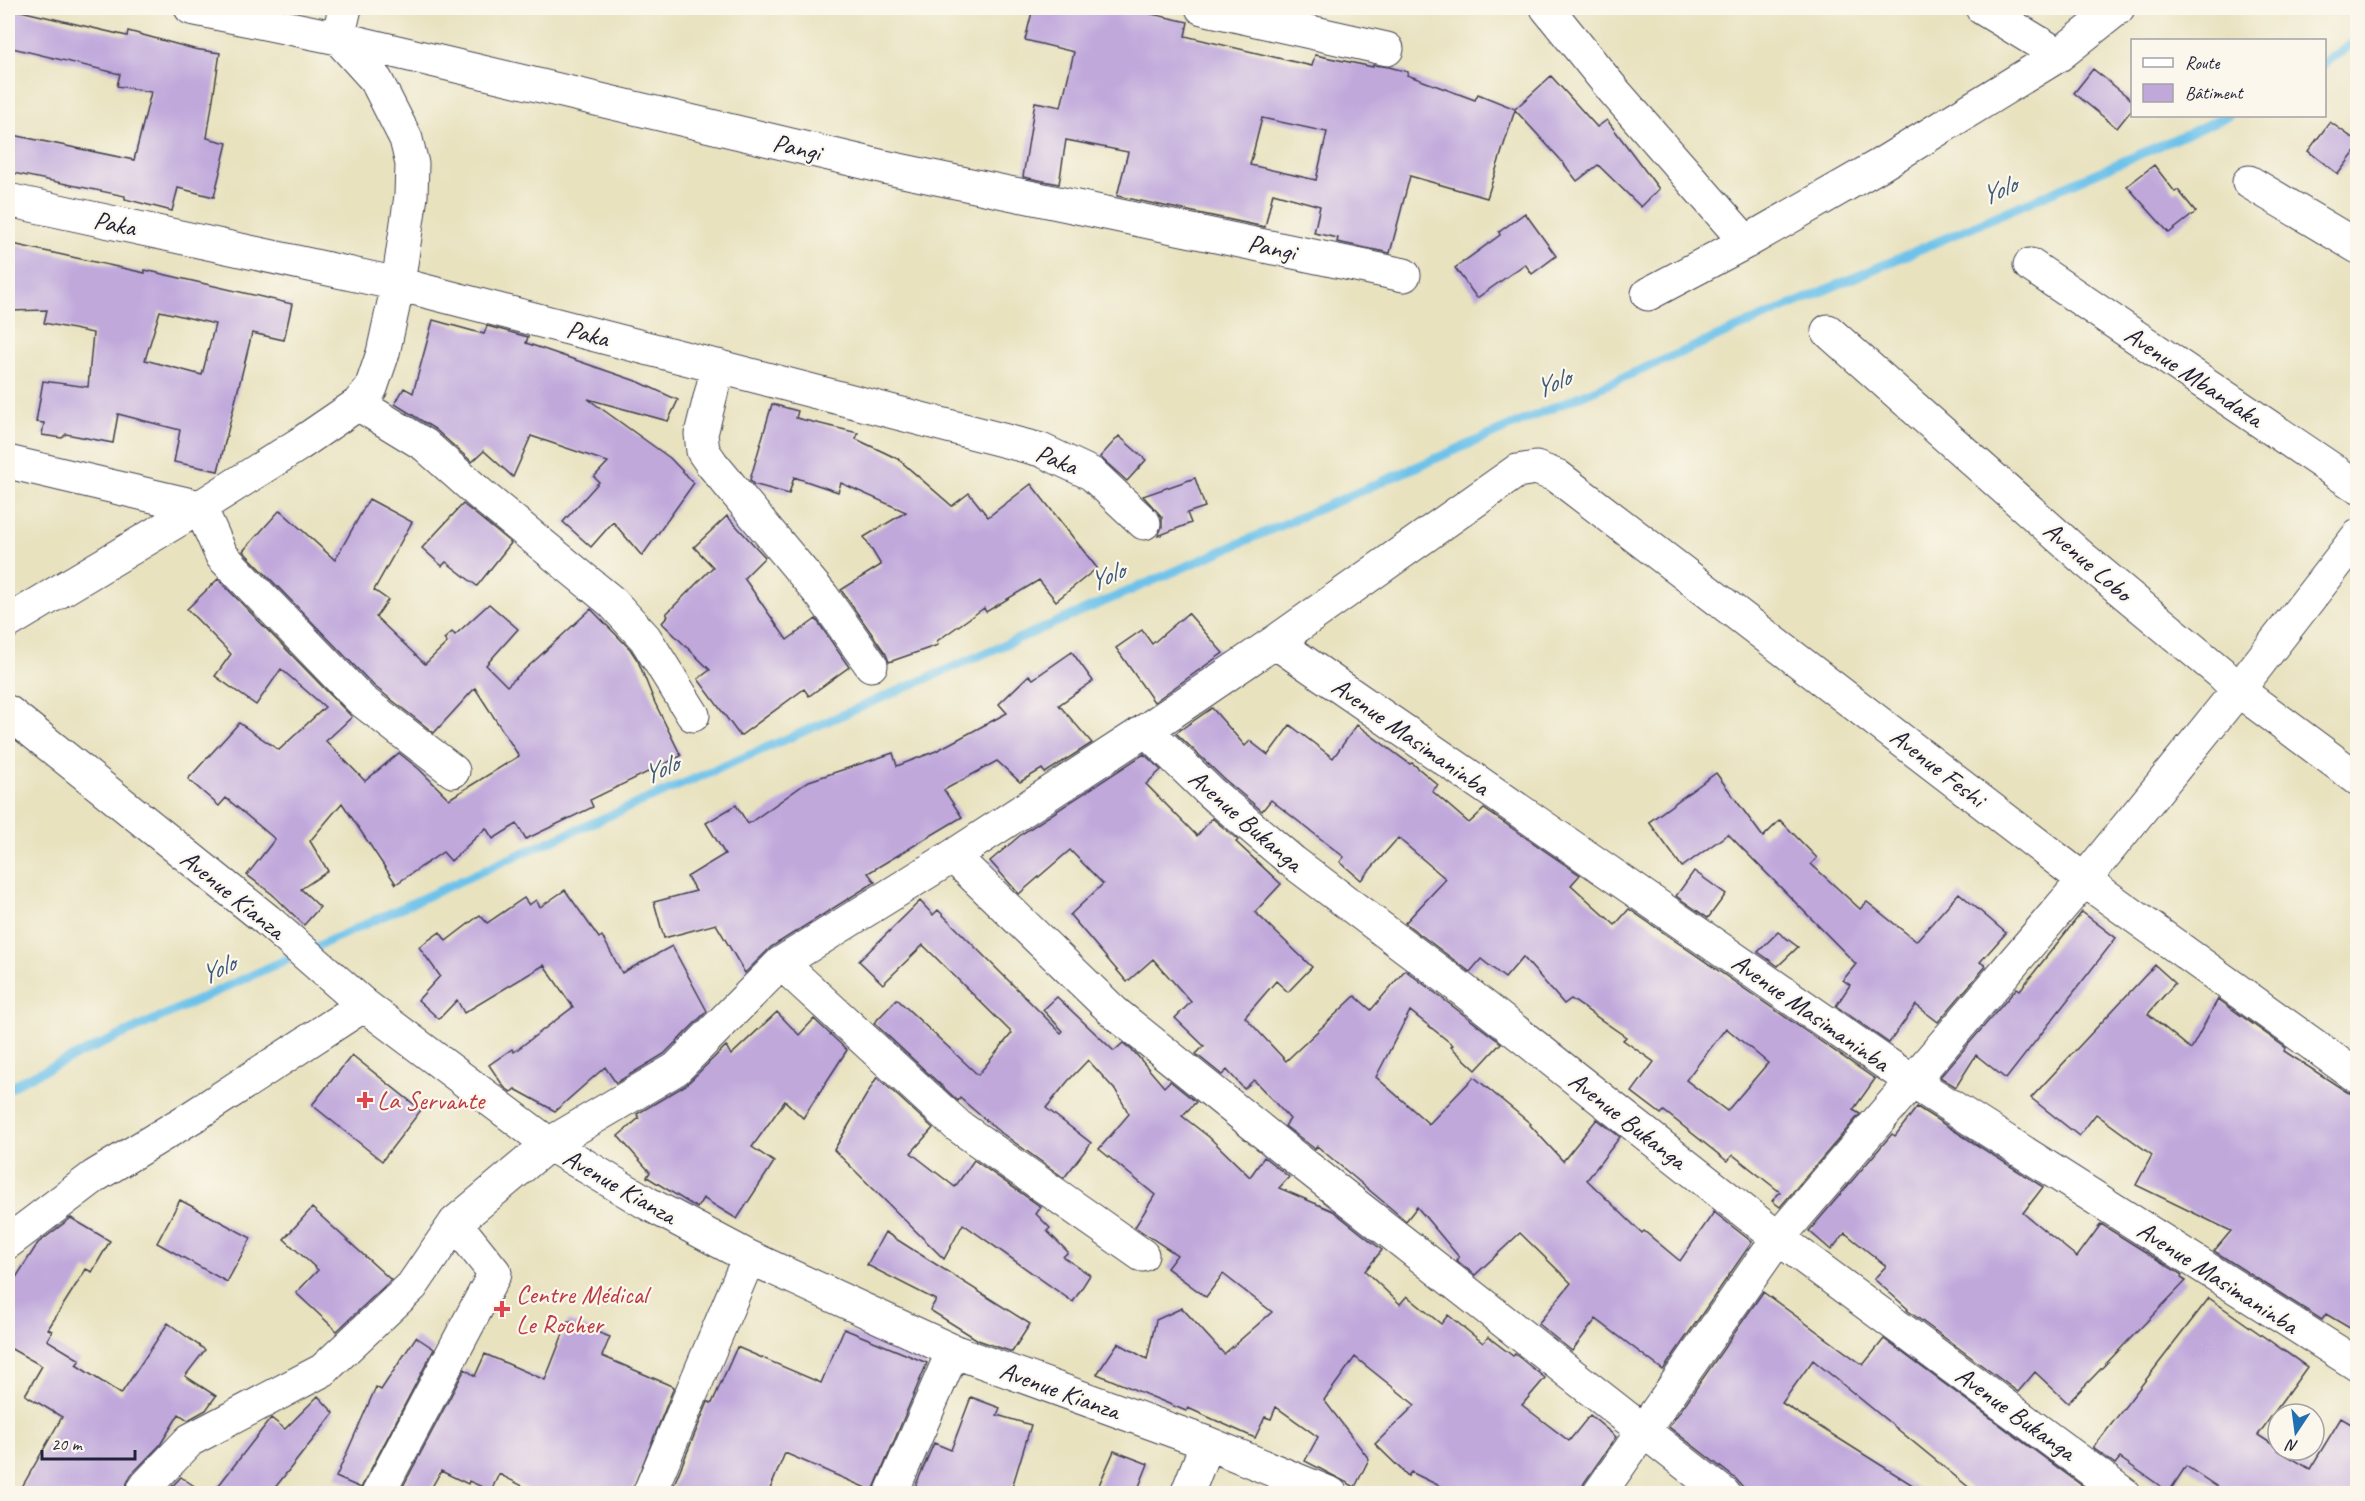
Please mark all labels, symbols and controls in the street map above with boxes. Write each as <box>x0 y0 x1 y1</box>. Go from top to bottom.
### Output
legend <box>2131 39 2326 117</box>
text: Route <box>2185 52 2220 74</box>
text: Bâtiment <box>2185 82 2245 104</box>
street label: Pangi <box>770 126 827 170</box>
water label: Yolo <box>1975 166 2025 213</box>
street label: Paka <box>91 203 141 244</box>
street label: Pangi <box>1245 226 1302 269</box>
street label: Paka <box>563 312 614 355</box>
street label: Avenue Mbandaka <box>2118 318 2271 436</box>
water label: Yolo <box>1529 359 1579 406</box>
street label: Paka <box>1031 436 1084 483</box>
street label: Avenue Lobo <box>2037 514 2141 611</box>
water label: Yolo <box>1083 552 1133 599</box>
street label: Avenue Masimaninba <box>1325 670 1497 804</box>
street label: Avenue Feshi <box>1884 720 1994 817</box>
water label: Yolo <box>637 745 687 792</box>
street label: Avenue Bukanga <box>1182 762 1311 881</box>
street label: Avenue Kianza <box>174 842 293 948</box>
water label: Yolo <box>194 944 244 992</box>
street label: Avenue Masimaninba <box>1725 946 1897 1080</box>
street label: Avenue Bukanga <box>1562 1064 1695 1178</box>
place label: La Servante <box>377 1084 487 1117</box>
marker: La Servante <box>358 1093 372 1107</box>
street label: Avenue Kianza <box>557 1141 684 1233</box>
street label: Avenue Masimaninba <box>2131 1213 2306 1343</box>
place label: Centre Médical Le Rocher <box>516 1278 652 1341</box>
marker: Centre Médical Le Rocher <box>493 1300 511 1318</box>
street label: Avenue Kianza <box>995 1354 1126 1428</box>
street label: Avenue Bukanga <box>1949 1359 2084 1469</box>
north arrow <box>2266 1402 2326 1462</box>
scale bar <box>42 1423 135 1461</box>
text: 20 m <box>51 1433 84 1455</box>
text: N <box>2283 1434 2300 1456</box>

